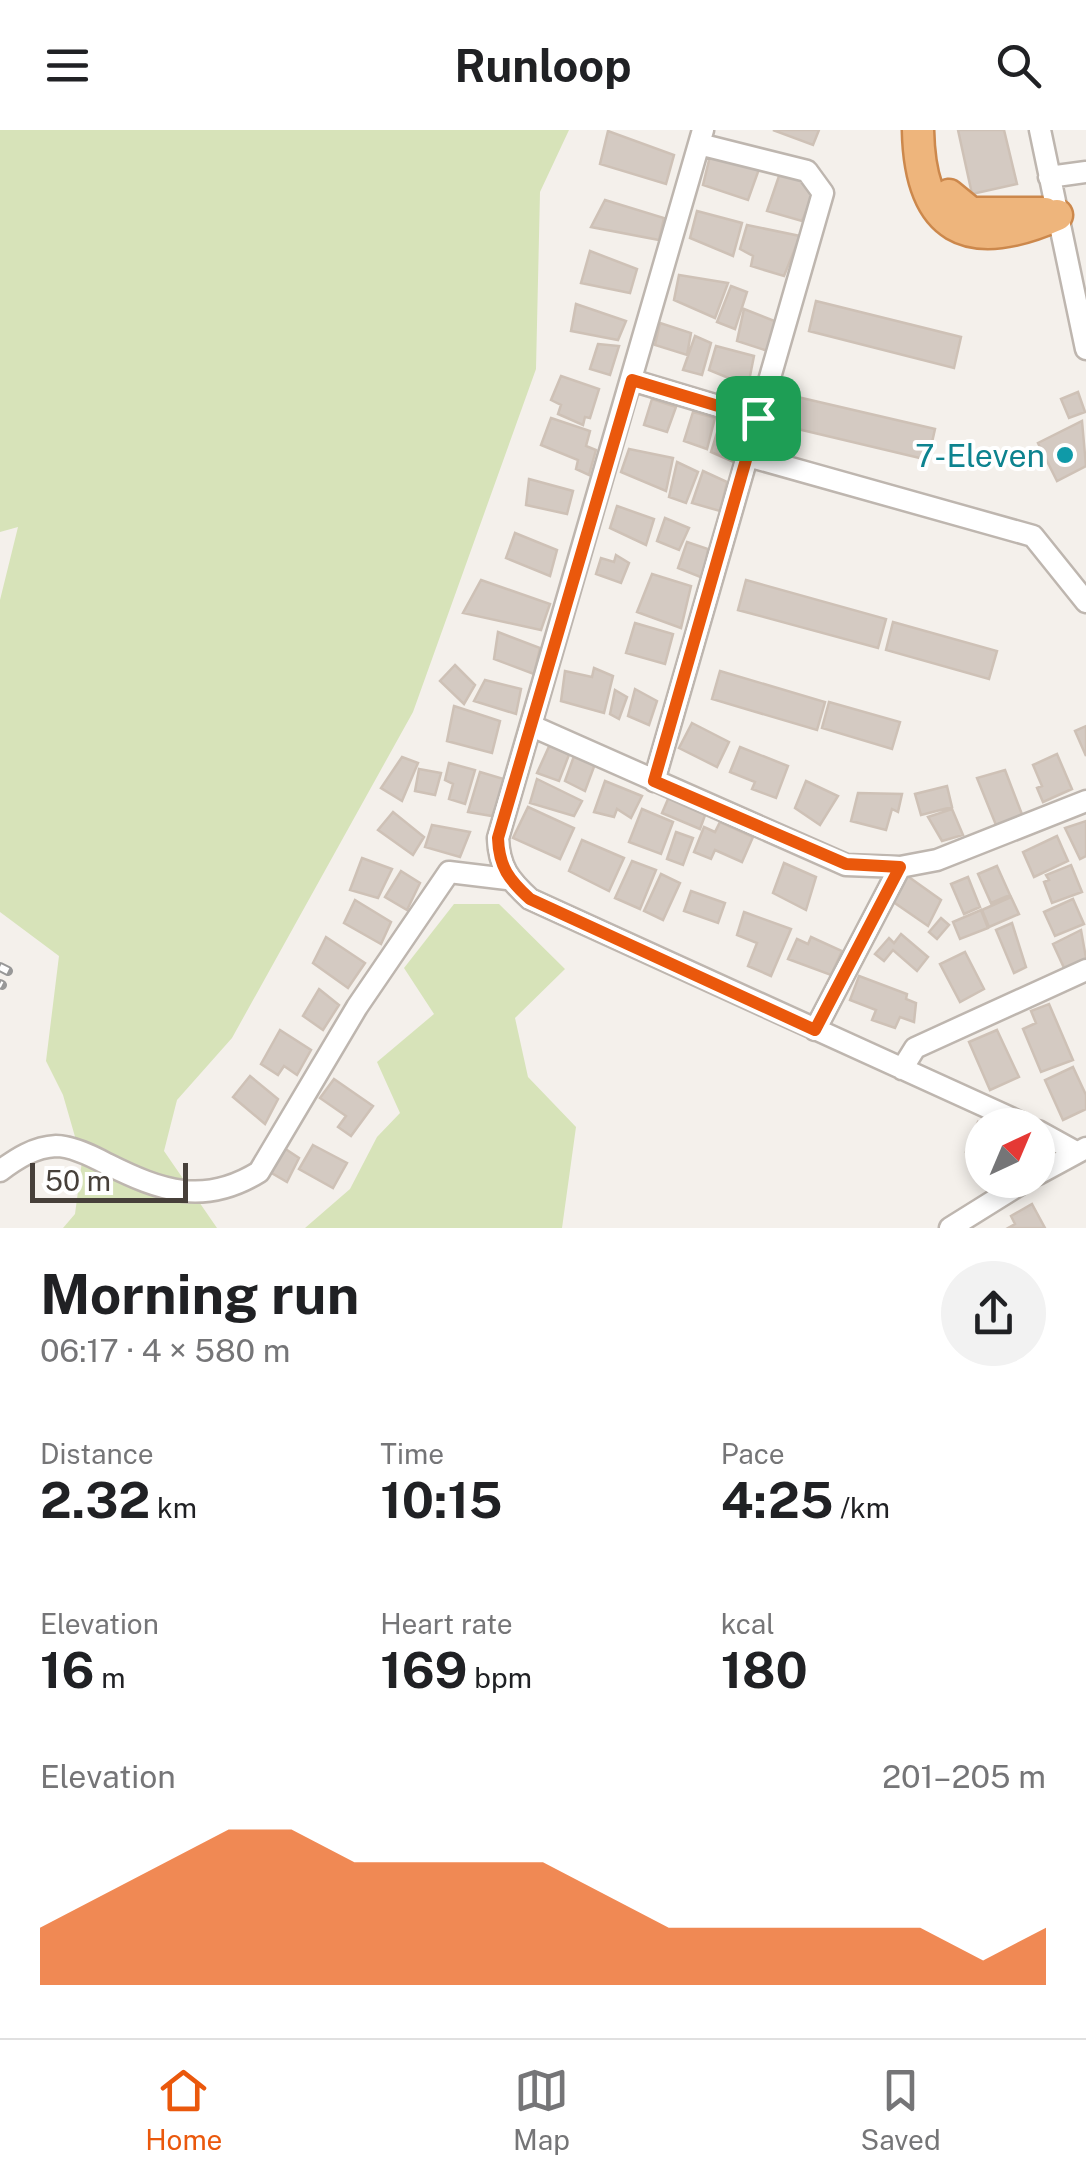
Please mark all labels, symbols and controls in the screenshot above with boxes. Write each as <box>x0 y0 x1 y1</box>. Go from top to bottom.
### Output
icon: menu <box>40 38 95 93</box>
icon: search <box>991 38 1046 93</box>
text: Runloop <box>454 39 632 92</box>
pin <box>716 376 801 461</box>
icon: arrive <box>731 391 786 446</box>
place label: 7-Eleven <box>915 437 1045 474</box>
marker: 7-Eleven <box>1054 444 1076 466</box>
north arrow <box>965 1108 1055 1198</box>
map controls <box>965 1108 1055 1198</box>
scale bar <box>30 1158 188 1202</box>
text: 50 m <box>45 1164 111 1197</box>
button: share <box>941 1261 1046 1366</box>
text: Morning run <box>40 1262 359 1326</box>
text: 06:17 · 4 × 580 m <box>40 1332 290 1369</box>
text: Distance <box>40 1437 154 1470</box>
text: Time <box>380 1437 444 1470</box>
text: Pace <box>721 1437 785 1470</box>
text: 2.32 <box>40 1470 150 1529</box>
text: 10:15 <box>380 1470 503 1529</box>
text: 4:25 <box>721 1470 833 1529</box>
text: km <box>150 1491 197 1524</box>
text: /km <box>833 1491 890 1524</box>
text: Elevation <box>40 1607 159 1640</box>
text: Heart rate <box>380 1607 513 1640</box>
text: kcal <box>721 1607 775 1640</box>
text: 16 <box>40 1640 94 1699</box>
text: 169 <box>380 1640 468 1699</box>
text: 180 <box>721 1640 808 1699</box>
text: m <box>94 1661 125 1694</box>
text: bpm <box>468 1661 532 1694</box>
text: Elevation <box>40 1758 176 1795</box>
text: 201–205 m <box>882 1758 1046 1795</box>
tab: Home <box>145 2063 222 2156</box>
tab: Map <box>513 2063 570 2156</box>
tab: Saved <box>861 2063 941 2156</box>

